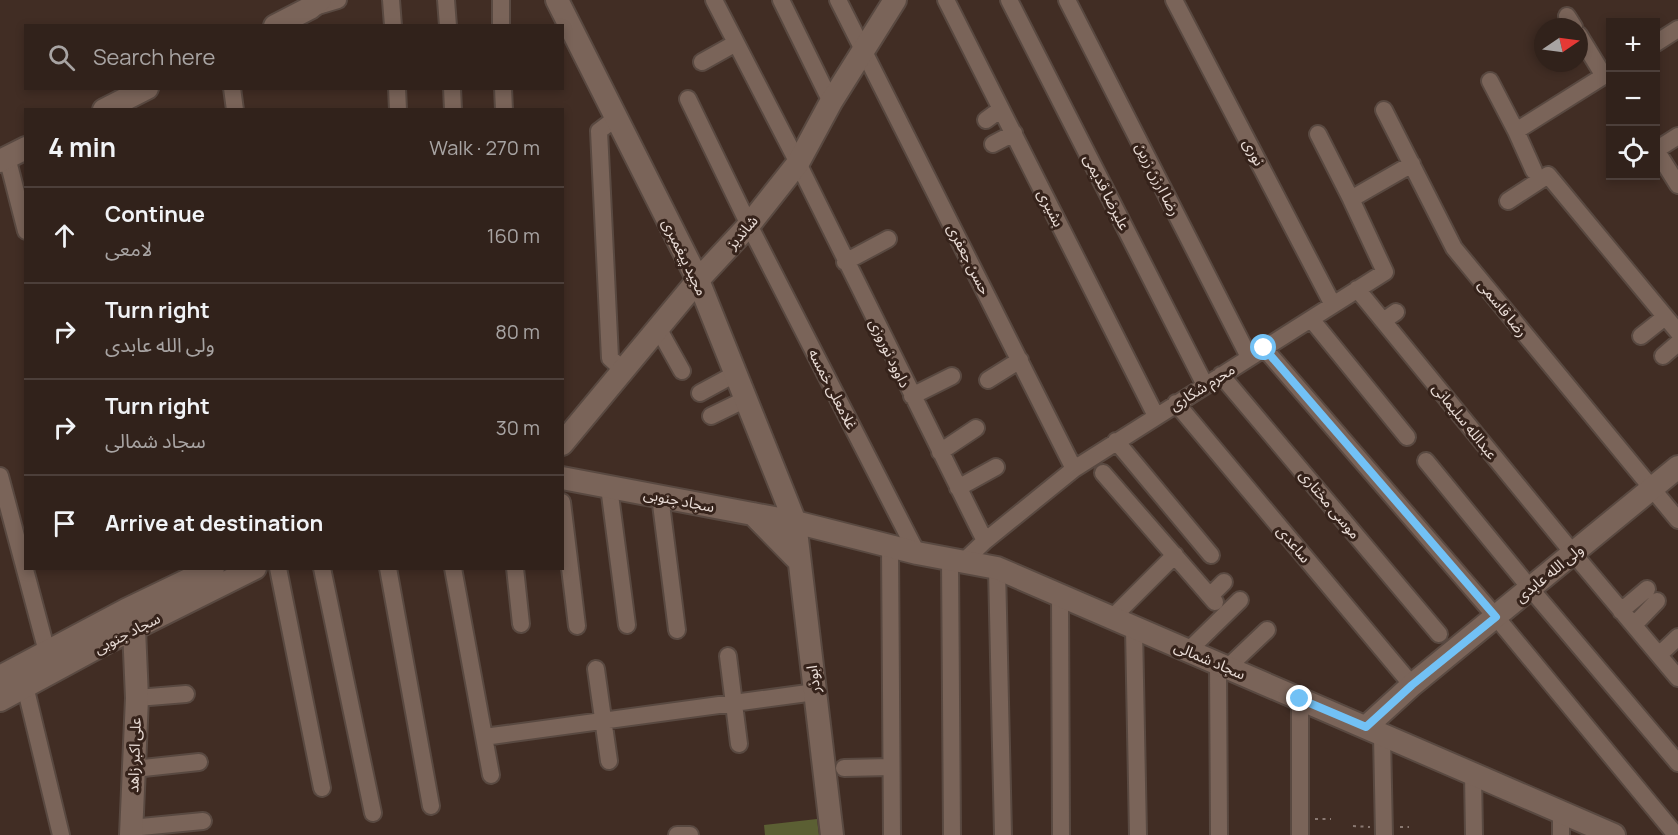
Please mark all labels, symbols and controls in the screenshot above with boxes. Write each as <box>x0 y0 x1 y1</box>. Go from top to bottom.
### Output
north arrow <box>1534 18 1588 72</box>
map controls <box>1606 18 1660 180</box>
button: + <box>1606 18 1660 72</box>
search box <box>24 24 564 90</box>
icon: search <box>45 41 78 74</box>
text: Search here <box>93 42 215 72</box>
button: − <box>1606 72 1660 126</box>
button: locate <box>1606 126 1660 180</box>
text: 4 min <box>48 129 116 165</box>
text: Walk · 270 m <box>429 134 540 161</box>
street label: نوری <box>1238 135 1270 169</box>
street label: رضا ارزن زرین <box>1131 139 1185 219</box>
street label: علیرضا قدیمی <box>1079 150 1135 234</box>
street label: بشیری <box>1033 186 1069 230</box>
text: Continue <box>105 199 205 229</box>
street label: شاندیز <box>721 210 763 254</box>
street label: مجید پیغمبری <box>657 215 713 299</box>
icon: ahead <box>48 219 81 252</box>
street label: حسن جعفری <box>942 220 996 298</box>
text: 160 m <box>487 222 540 249</box>
text: لامعی <box>105 235 152 262</box>
street label: رضا قاسمی <box>1473 275 1533 341</box>
text: Turn right <box>105 295 210 325</box>
icon: right <box>48 315 81 348</box>
street label: داوود نوروزی <box>864 315 916 391</box>
text: 80 m <box>495 318 540 345</box>
text: ولی الله عابدی <box>105 331 215 358</box>
route start <box>1250 334 1276 360</box>
street label: غلامعلی خمسه <box>804 345 863 434</box>
street label: محرم شکاری <box>1165 359 1239 416</box>
street label: عبدالله سلیمانی <box>1428 378 1503 464</box>
text: Turn right <box>105 391 210 421</box>
icon: right <box>48 411 81 444</box>
text: 30 m <box>496 414 540 441</box>
text: سجاد شمالی <box>105 427 206 454</box>
street label: موسی مختاری <box>1295 465 1365 543</box>
street label: سجاد جنوبی <box>642 483 717 517</box>
icon: arrive <box>48 507 81 540</box>
text: Arrive at destination <box>105 508 323 538</box>
street label: ساعدی <box>1272 521 1316 567</box>
street label: ولی الله عابدی <box>1510 539 1588 607</box>
street label: سجاد جنوبی <box>90 607 164 659</box>
street label: سجاد شمالی <box>1171 636 1249 685</box>
street label: ابوذر <box>801 664 825 695</box>
route end <box>1286 685 1312 711</box>
street label: علی اکبر زاهد <box>122 717 146 793</box>

